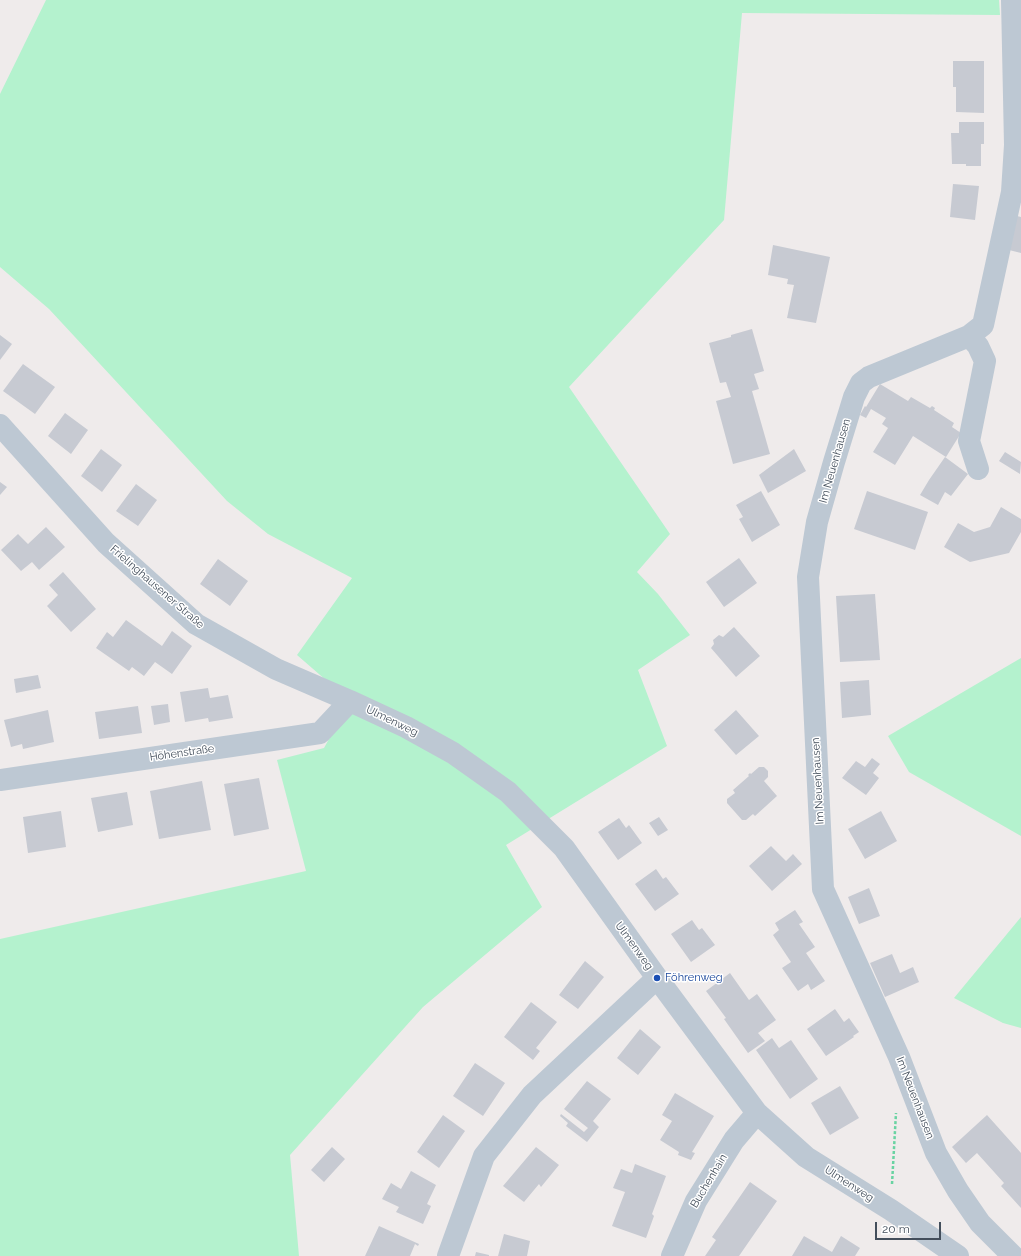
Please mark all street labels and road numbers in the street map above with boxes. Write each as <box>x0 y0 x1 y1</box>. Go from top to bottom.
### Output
street label: Im Neuenhausen <box>817 417 853 505</box>
street label: Frielinghausener Straße <box>107 543 207 631</box>
street label: Ulmenweg <box>364 703 420 739</box>
street label: Im Neuenhausen <box>809 737 827 825</box>
street label: Höhenstraße <box>149 742 215 764</box>
street label: Ulmenweg <box>612 919 656 973</box>
street label: Im Neuenhausen <box>893 1055 937 1141</box>
street label: Buchenhain <box>688 1152 730 1210</box>
street label: Ulmenweg <box>822 1163 876 1205</box>

